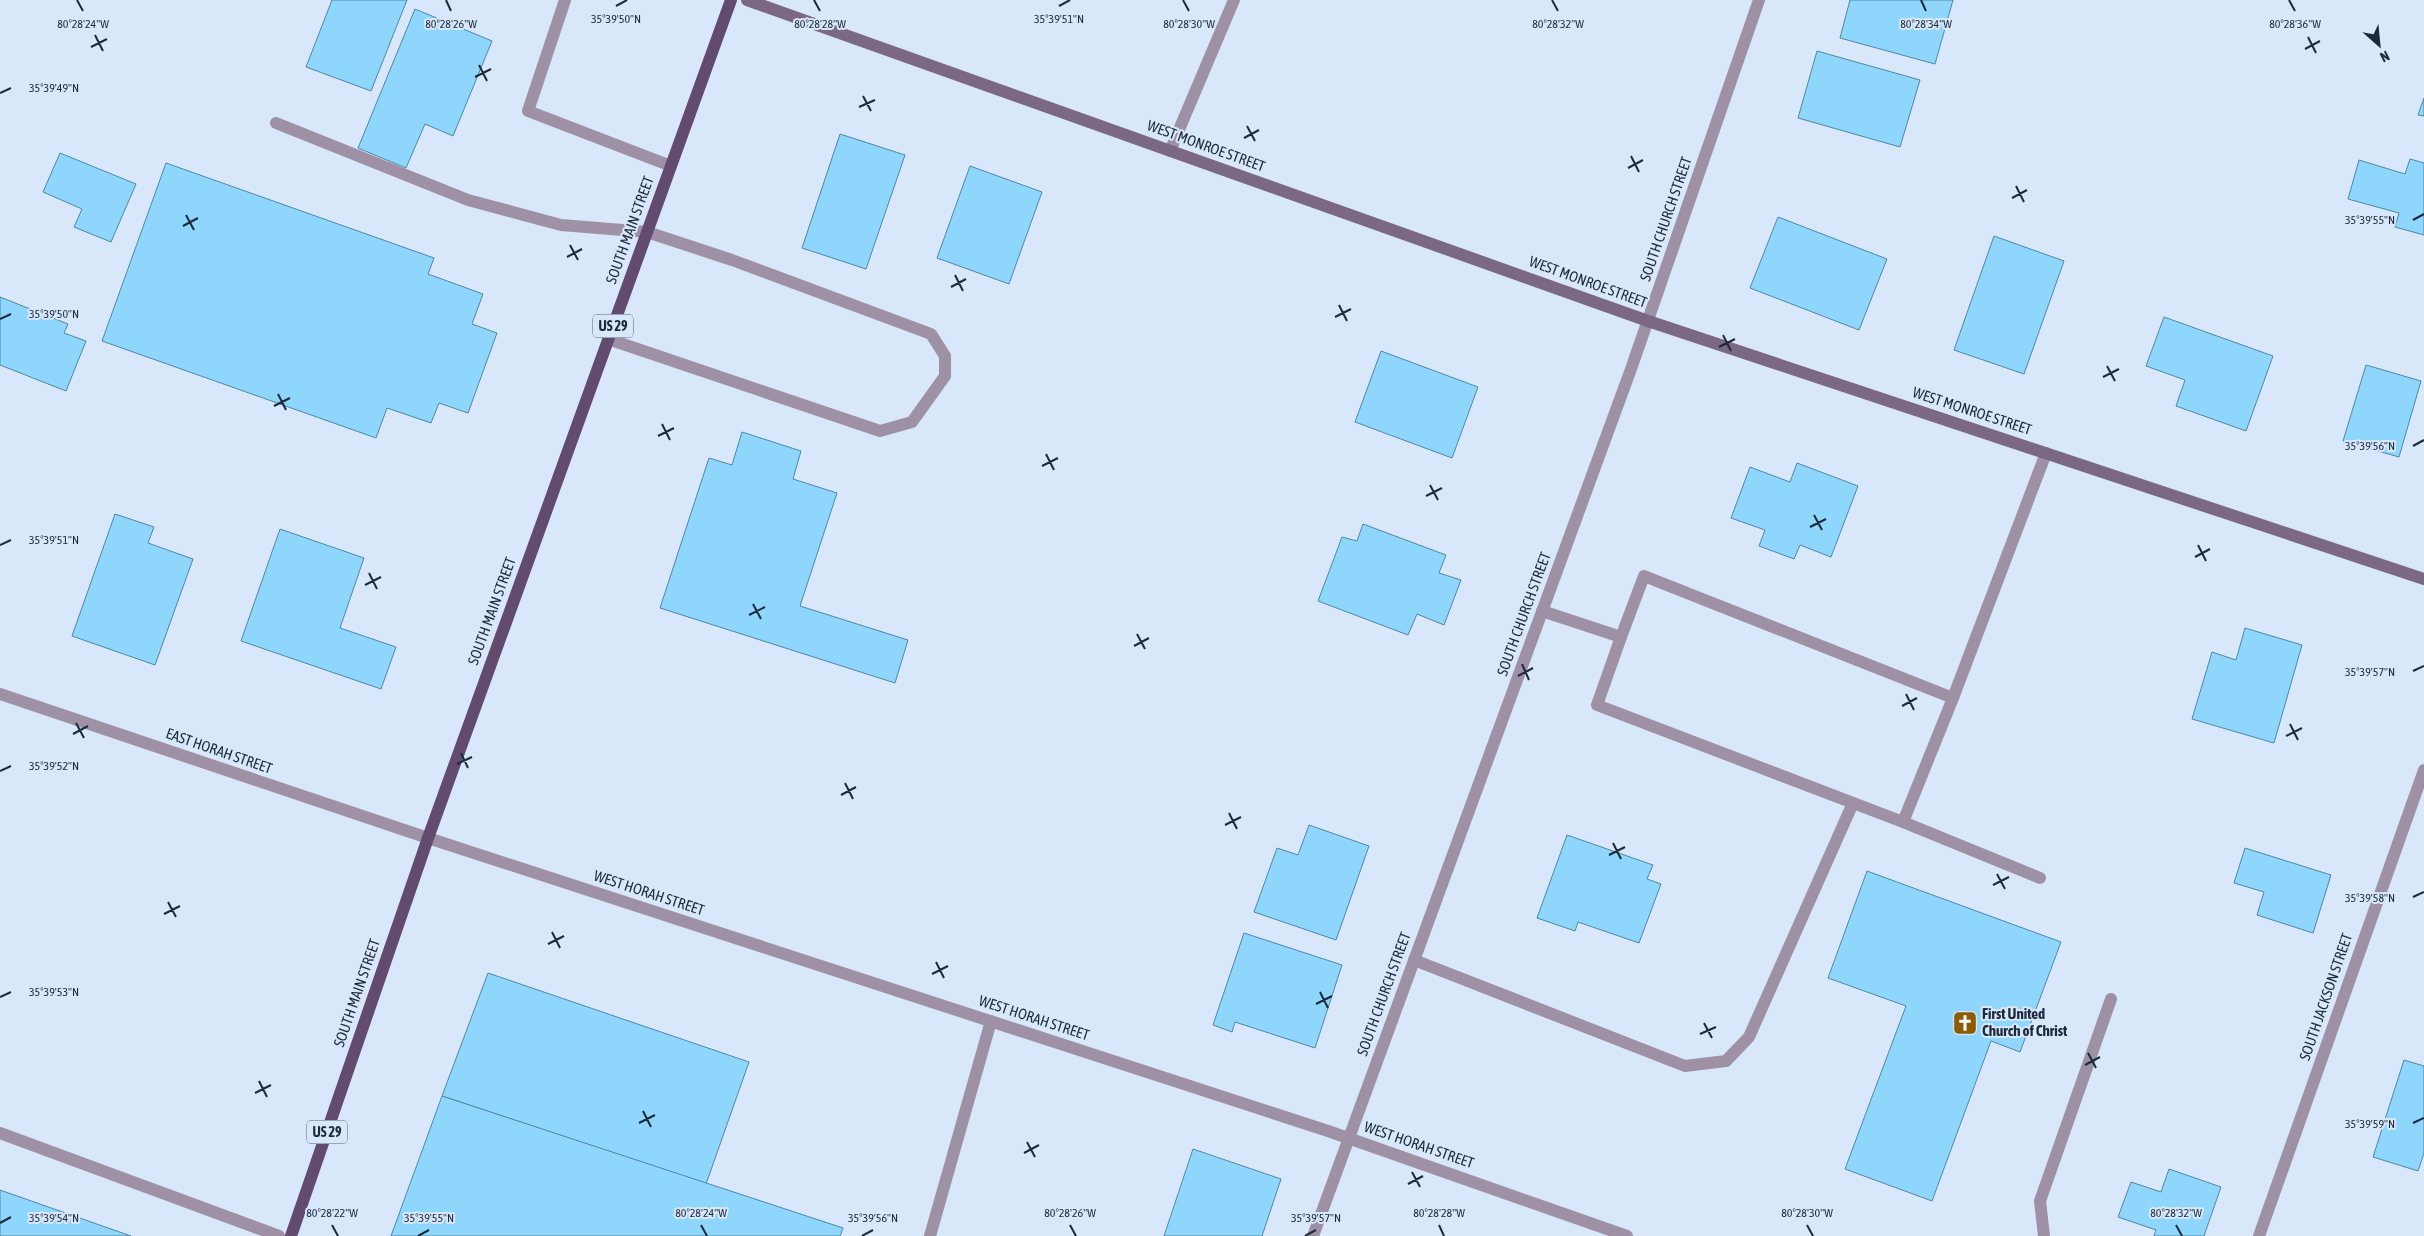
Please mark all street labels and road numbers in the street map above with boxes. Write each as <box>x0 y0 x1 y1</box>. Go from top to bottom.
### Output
street label: WEST MONROE STREET <box>1145 116 1268 175</box>
street label: SOUTH CHURCH STREET <box>1636 154 1695 283</box>
street label: SOUTH MAIN STREET <box>602 173 657 286</box>
street label: WEST MONROE STREET <box>1527 252 1650 311</box>
road number: US 29 <box>593 314 633 338</box>
street label: WEST MONROE STREET <box>1910 383 2034 438</box>
street label: SOUTH CHURCH STREET <box>1493 549 1554 678</box>
street label: SOUTH MAIN STREET <box>464 554 519 667</box>
street label: EAST HORAH STREET <box>164 724 275 777</box>
street label: WEST HORAH STREET <box>592 867 707 919</box>
street label: SOUTH CHURCH STREET <box>1353 929 1414 1058</box>
street label: SOUTH JACKSON STREET <box>2296 931 2355 1063</box>
street label: SOUTH MAIN STREET <box>330 936 383 1049</box>
street label: WEST HORAH STREET <box>977 992 1092 1044</box>
street label: WEST HORAH STREET <box>1362 1118 1477 1171</box>
road number: US 29 <box>307 1120 347 1144</box>

